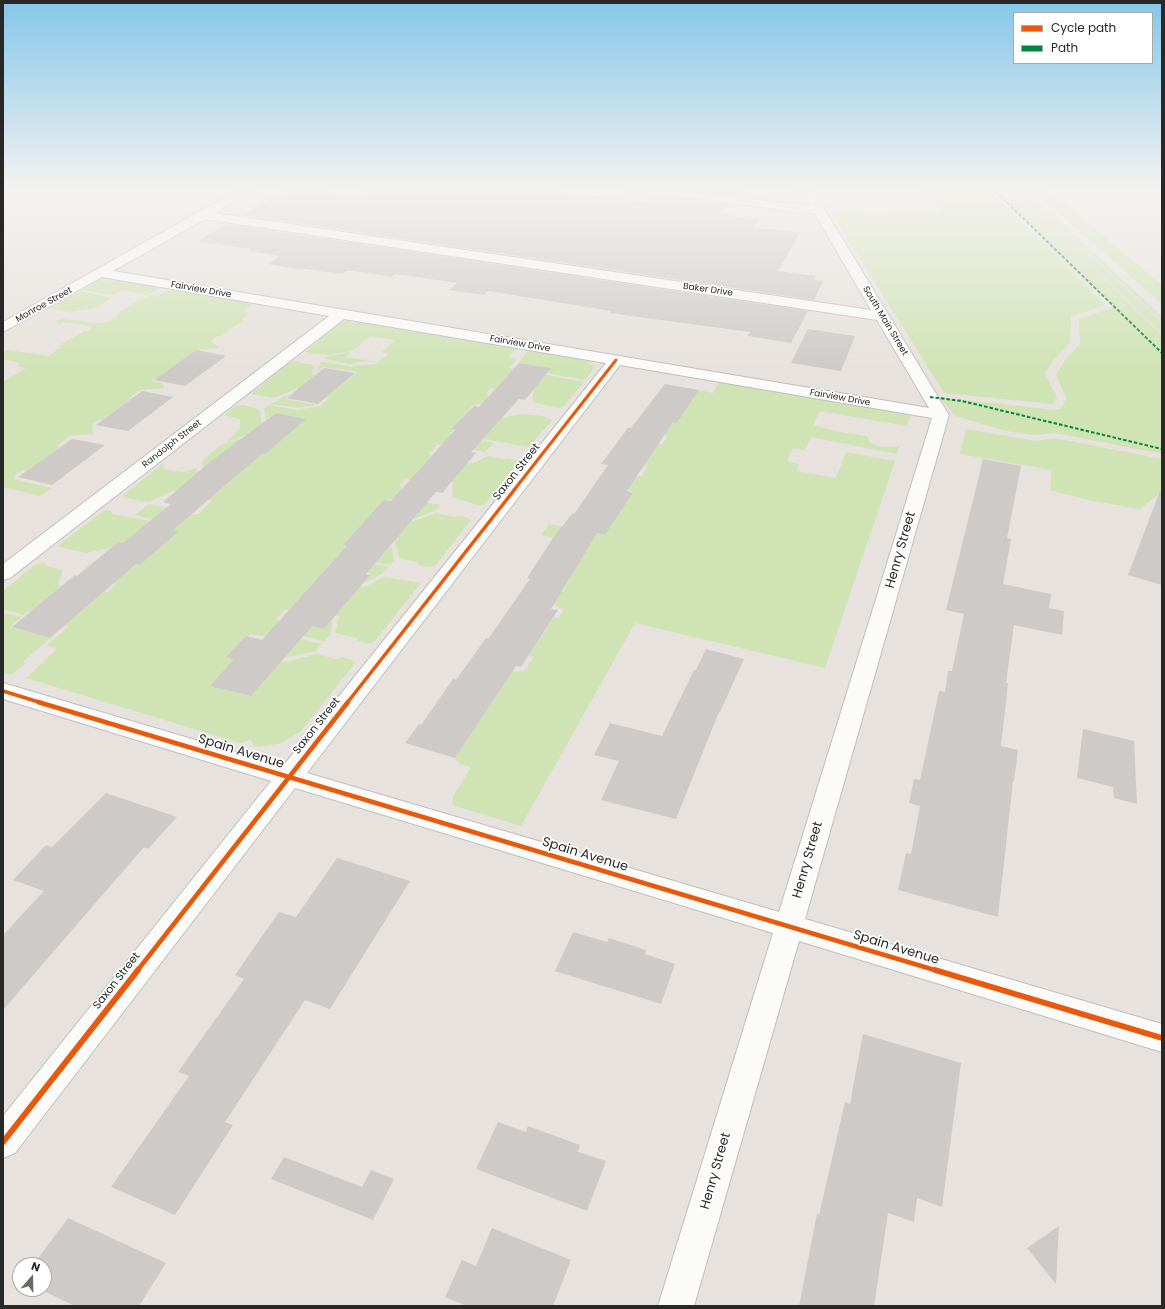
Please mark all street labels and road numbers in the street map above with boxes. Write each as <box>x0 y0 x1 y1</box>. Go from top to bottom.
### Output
street label: Fairview Drive <box>170 279 232 301</box>
street label: Baker Drive <box>682 281 734 299</box>
street label: South Main Street <box>860 284 910 358</box>
street label: Monroe Street <box>14 285 74 325</box>
street label: Fairview Drive <box>489 333 551 355</box>
street label: Fairview Drive <box>809 387 871 409</box>
street label: Randolph Street <box>140 418 204 470</box>
street label: Saxon Street <box>491 441 543 503</box>
street label: Henry Street <box>883 510 919 590</box>
street label: Saxon Street <box>291 695 343 757</box>
street label: Spain Avenue <box>196 732 286 772</box>
street label: Henry Street <box>790 820 826 900</box>
street label: Spain Avenue <box>540 835 630 875</box>
street label: Spain Avenue <box>851 928 941 968</box>
street label: Saxon Street <box>91 950 143 1012</box>
street label: Henry Street <box>698 1131 734 1211</box>

